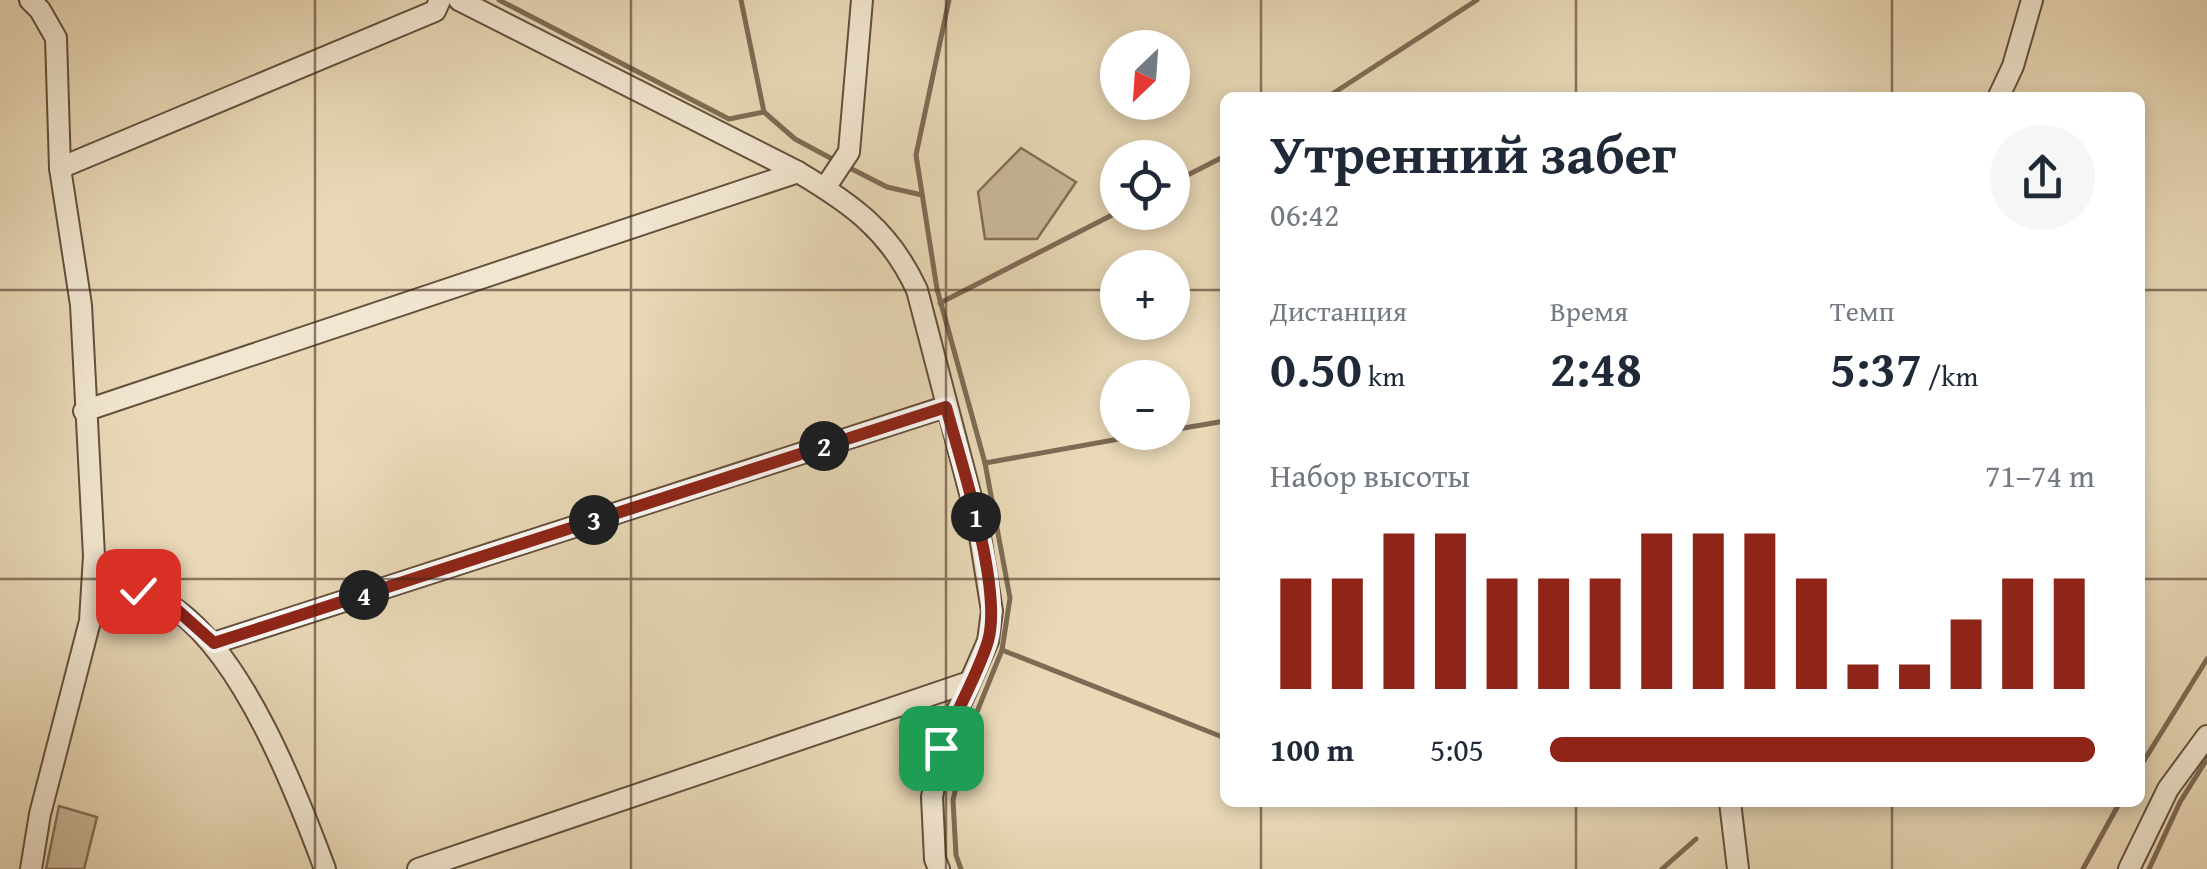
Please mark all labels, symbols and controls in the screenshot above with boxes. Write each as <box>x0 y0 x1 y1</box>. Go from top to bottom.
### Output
north arrow <box>1100 30 1190 120</box>
map controls <box>1100 30 1190 450</box>
text: Утренний забег <box>1270 113 1676 193</box>
button: share <box>1990 125 2095 230</box>
button: locate <box>1100 140 1190 230</box>
text: 06:42 <box>1270 191 1339 238</box>
button: + <box>1100 250 1190 340</box>
text: Дистанция <box>1270 290 1407 331</box>
text: Время <box>1550 290 1628 331</box>
text: Темп <box>1830 290 1895 331</box>
text: 0.50 <box>1270 331 1362 404</box>
text: 2:48 <box>1550 331 1642 404</box>
text: 5:37 <box>1830 331 1922 404</box>
text: km <box>1362 355 1405 396</box>
text: /km <box>1922 355 1978 396</box>
button: − <box>1100 360 1190 450</box>
pin: 2 <box>799 421 849 471</box>
text: 2 <box>817 425 831 466</box>
text: Набор высоты <box>1270 452 1470 499</box>
text: 71–74 m <box>1985 452 2095 499</box>
pin: 1 <box>951 492 1001 542</box>
pin: 3 <box>569 495 619 545</box>
text: 1 <box>969 496 983 537</box>
text: 3 <box>587 499 601 540</box>
pin <box>96 549 181 634</box>
icon: check <box>111 564 166 619</box>
pin: 4 <box>339 570 389 620</box>
text: 4 <box>357 574 371 615</box>
pin <box>899 706 984 791</box>
icon: arrive <box>914 721 969 776</box>
text: 100 m <box>1270 726 1354 773</box>
text: 5:05 <box>1430 726 1484 773</box>

